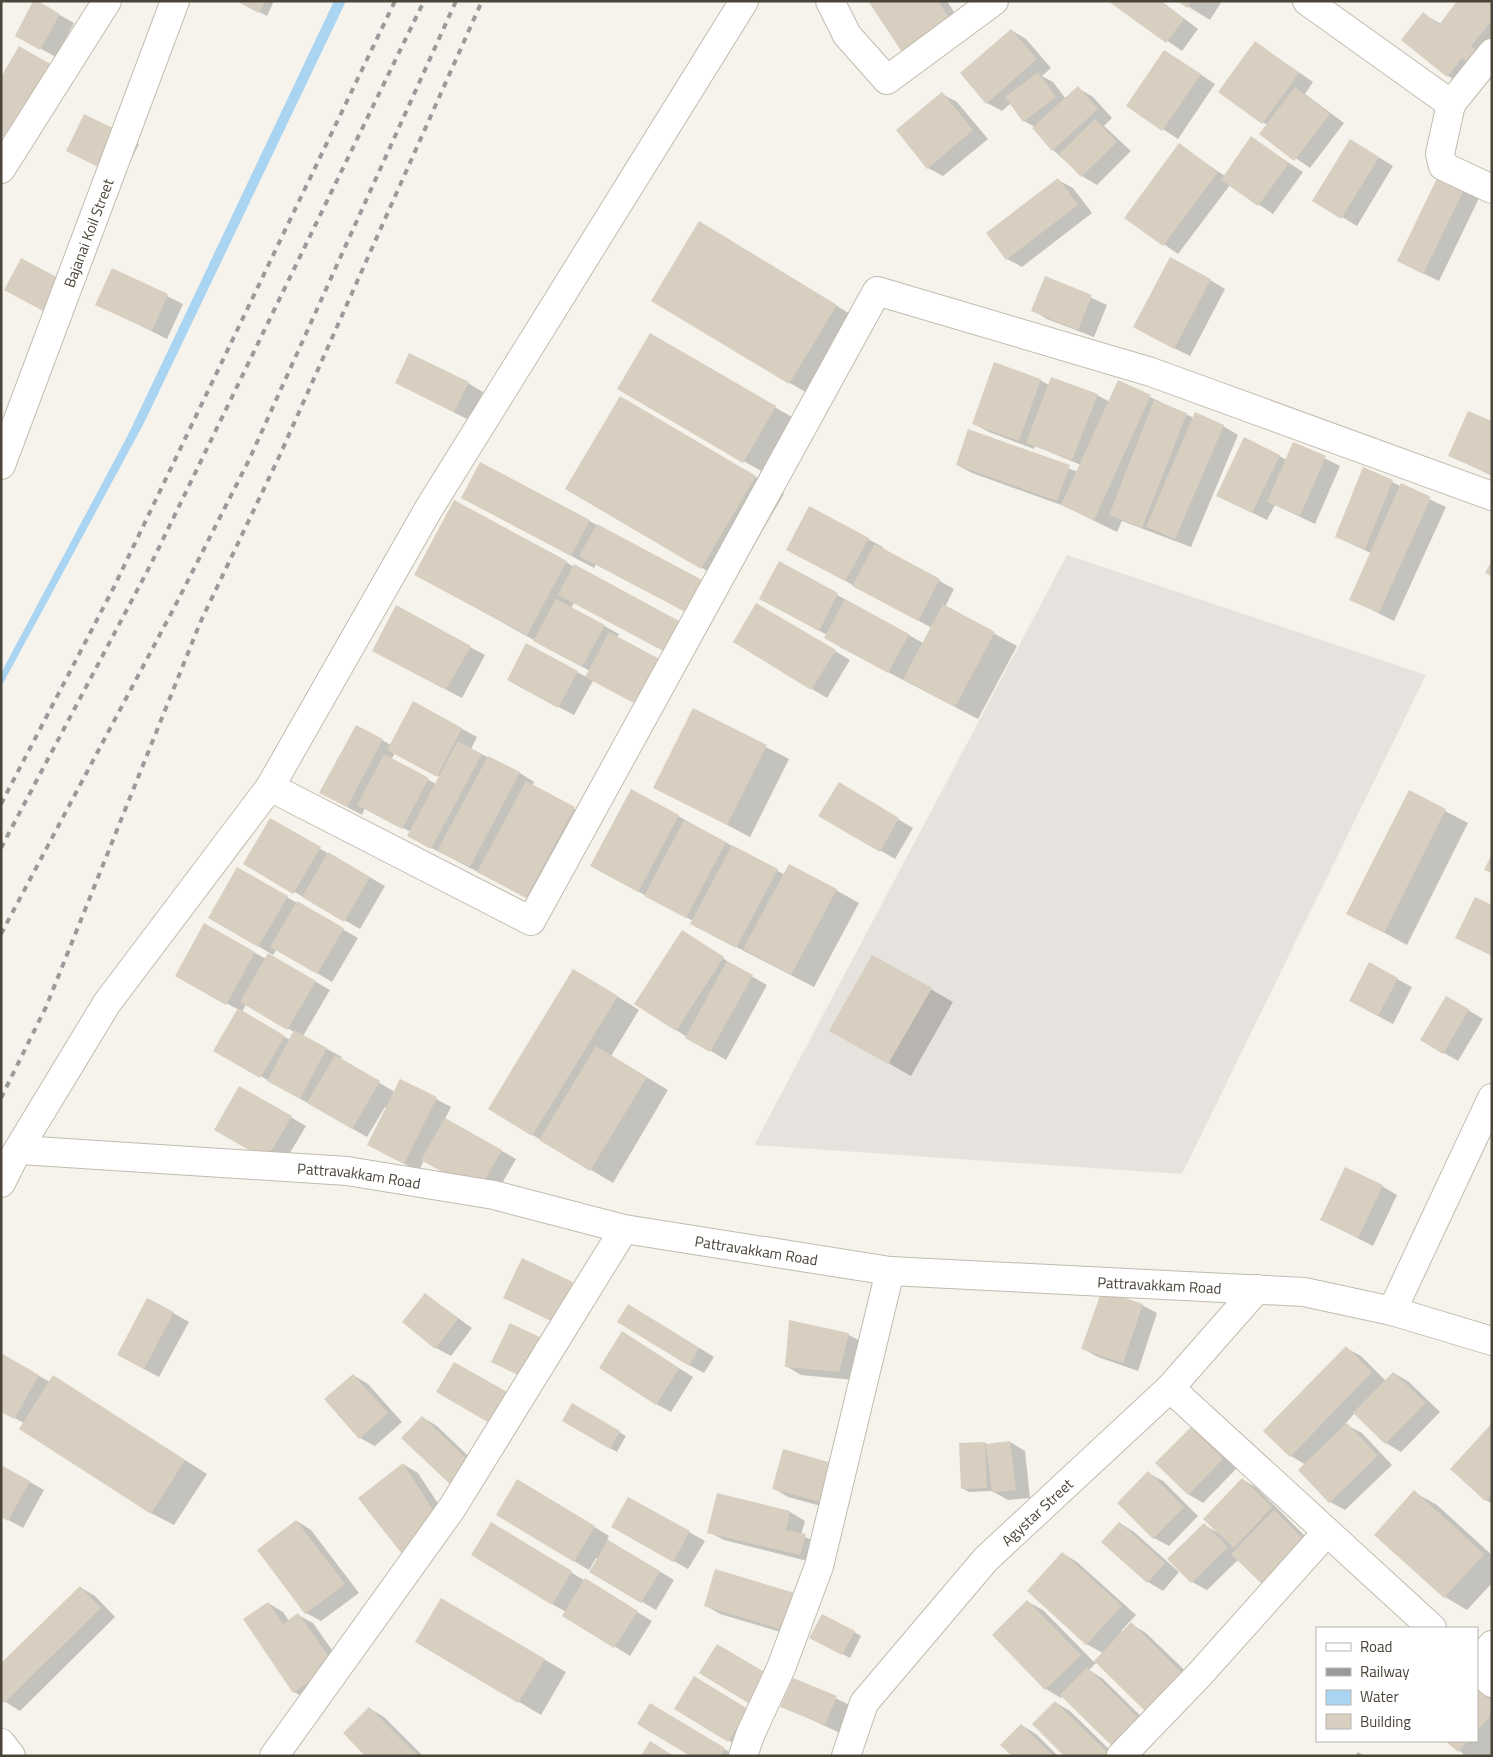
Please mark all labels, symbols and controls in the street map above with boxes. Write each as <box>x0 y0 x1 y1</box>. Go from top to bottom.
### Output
street label: Bajanai Koil Street <box>57 174 119 291</box>
street label: Pattravakkam Road <box>297 1156 422 1194</box>
street label: Pattravakkam Road <box>693 1229 820 1271</box>
street label: Pattravakkam Road <box>1097 1270 1222 1299</box>
street label: Agystar Street <box>996 1472 1078 1551</box>
legend <box>1316 1627 1478 1742</box>
text: Road <box>1360 1635 1392 1658</box>
text: Railway <box>1360 1660 1410 1683</box>
text: Water <box>1360 1685 1399 1708</box>
text: Building <box>1360 1710 1411 1733</box>

